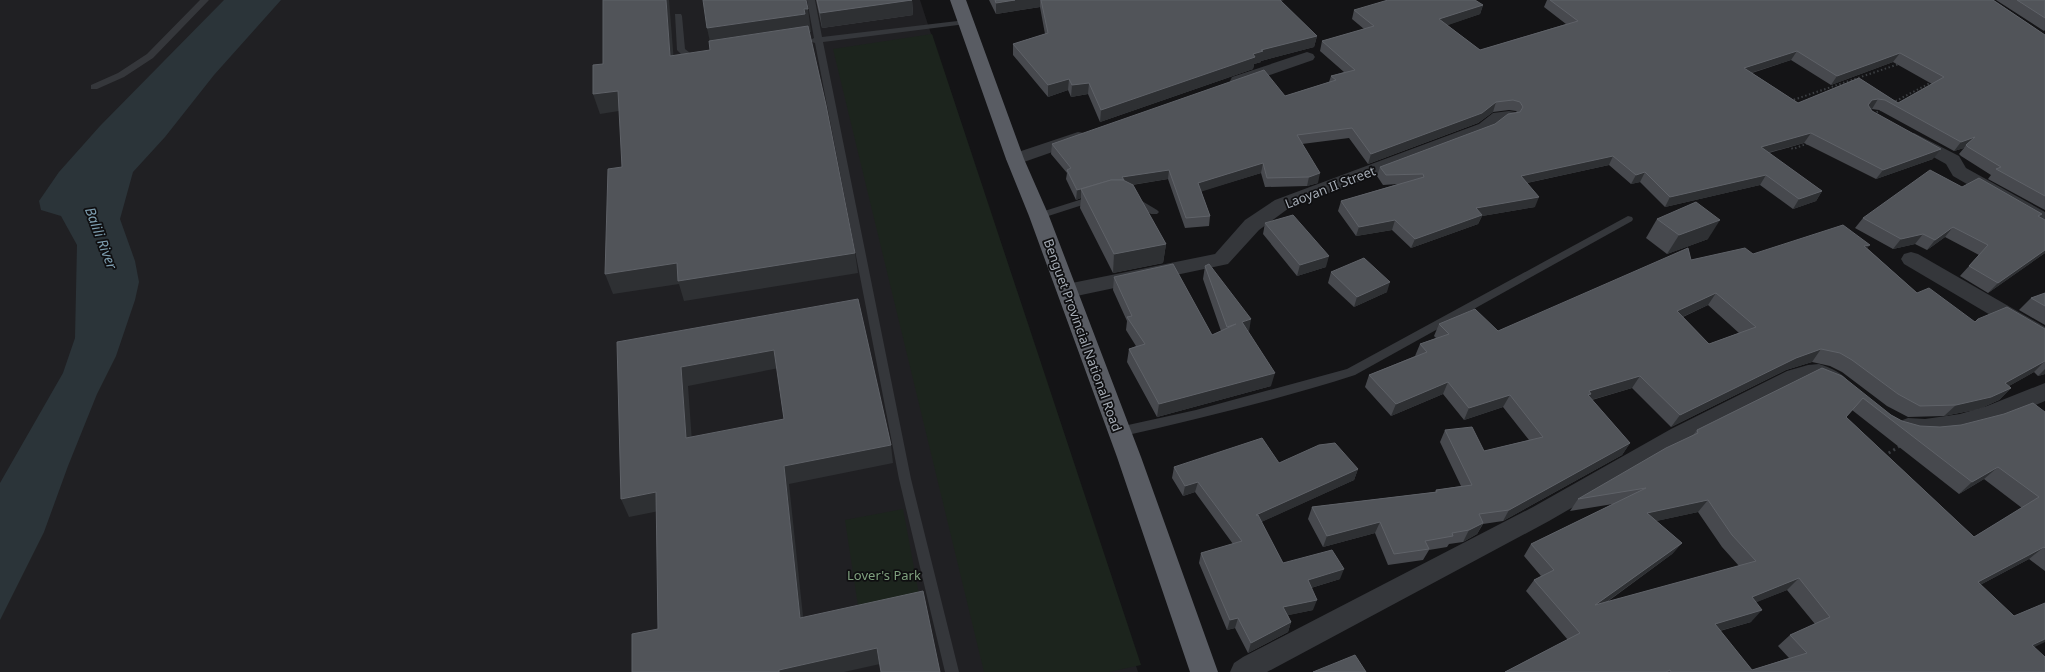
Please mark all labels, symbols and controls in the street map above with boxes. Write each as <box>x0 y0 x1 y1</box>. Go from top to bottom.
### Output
street label: Laoyan II Street <box>1282 161 1378 213</box>
water label: Balili River <box>81 204 122 272</box>
street label: Benguet Provincial National Road <box>1040 236 1126 434</box>
park label: Lover's Park <box>847 566 921 584</box>

